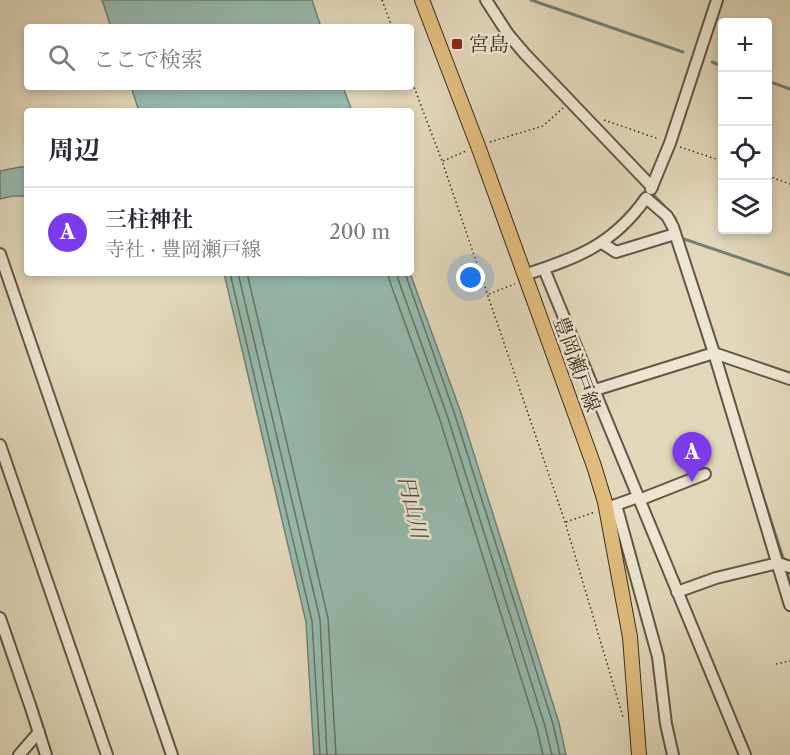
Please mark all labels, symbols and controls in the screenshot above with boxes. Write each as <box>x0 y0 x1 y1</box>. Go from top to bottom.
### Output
map controls <box>718 18 772 234</box>
button: + <box>718 18 772 72</box>
search box <box>24 24 414 90</box>
place label: 宮島 <box>469 32 509 56</box>
marker: 宮島 <box>450 37 464 51</box>
icon: search <box>45 41 78 74</box>
text: ここで検索 <box>93 46 203 73</box>
button: − <box>718 72 772 126</box>
button: locate <box>718 126 772 180</box>
text: 周辺 <box>48 134 100 166</box>
button: layers <box>718 180 772 234</box>
text: 三柱神社 <box>105 206 193 233</box>
text: A <box>60 220 75 244</box>
text: 200 m <box>329 220 390 244</box>
text: 寺社 · 豊岡瀬戸線 <box>105 237 261 261</box>
your location <box>456 263 485 292</box>
street label: 豊岡瀬戸線 <box>549 313 605 415</box>
pin: A <box>672 432 712 482</box>
water label: 円山川 <box>394 473 433 542</box>

